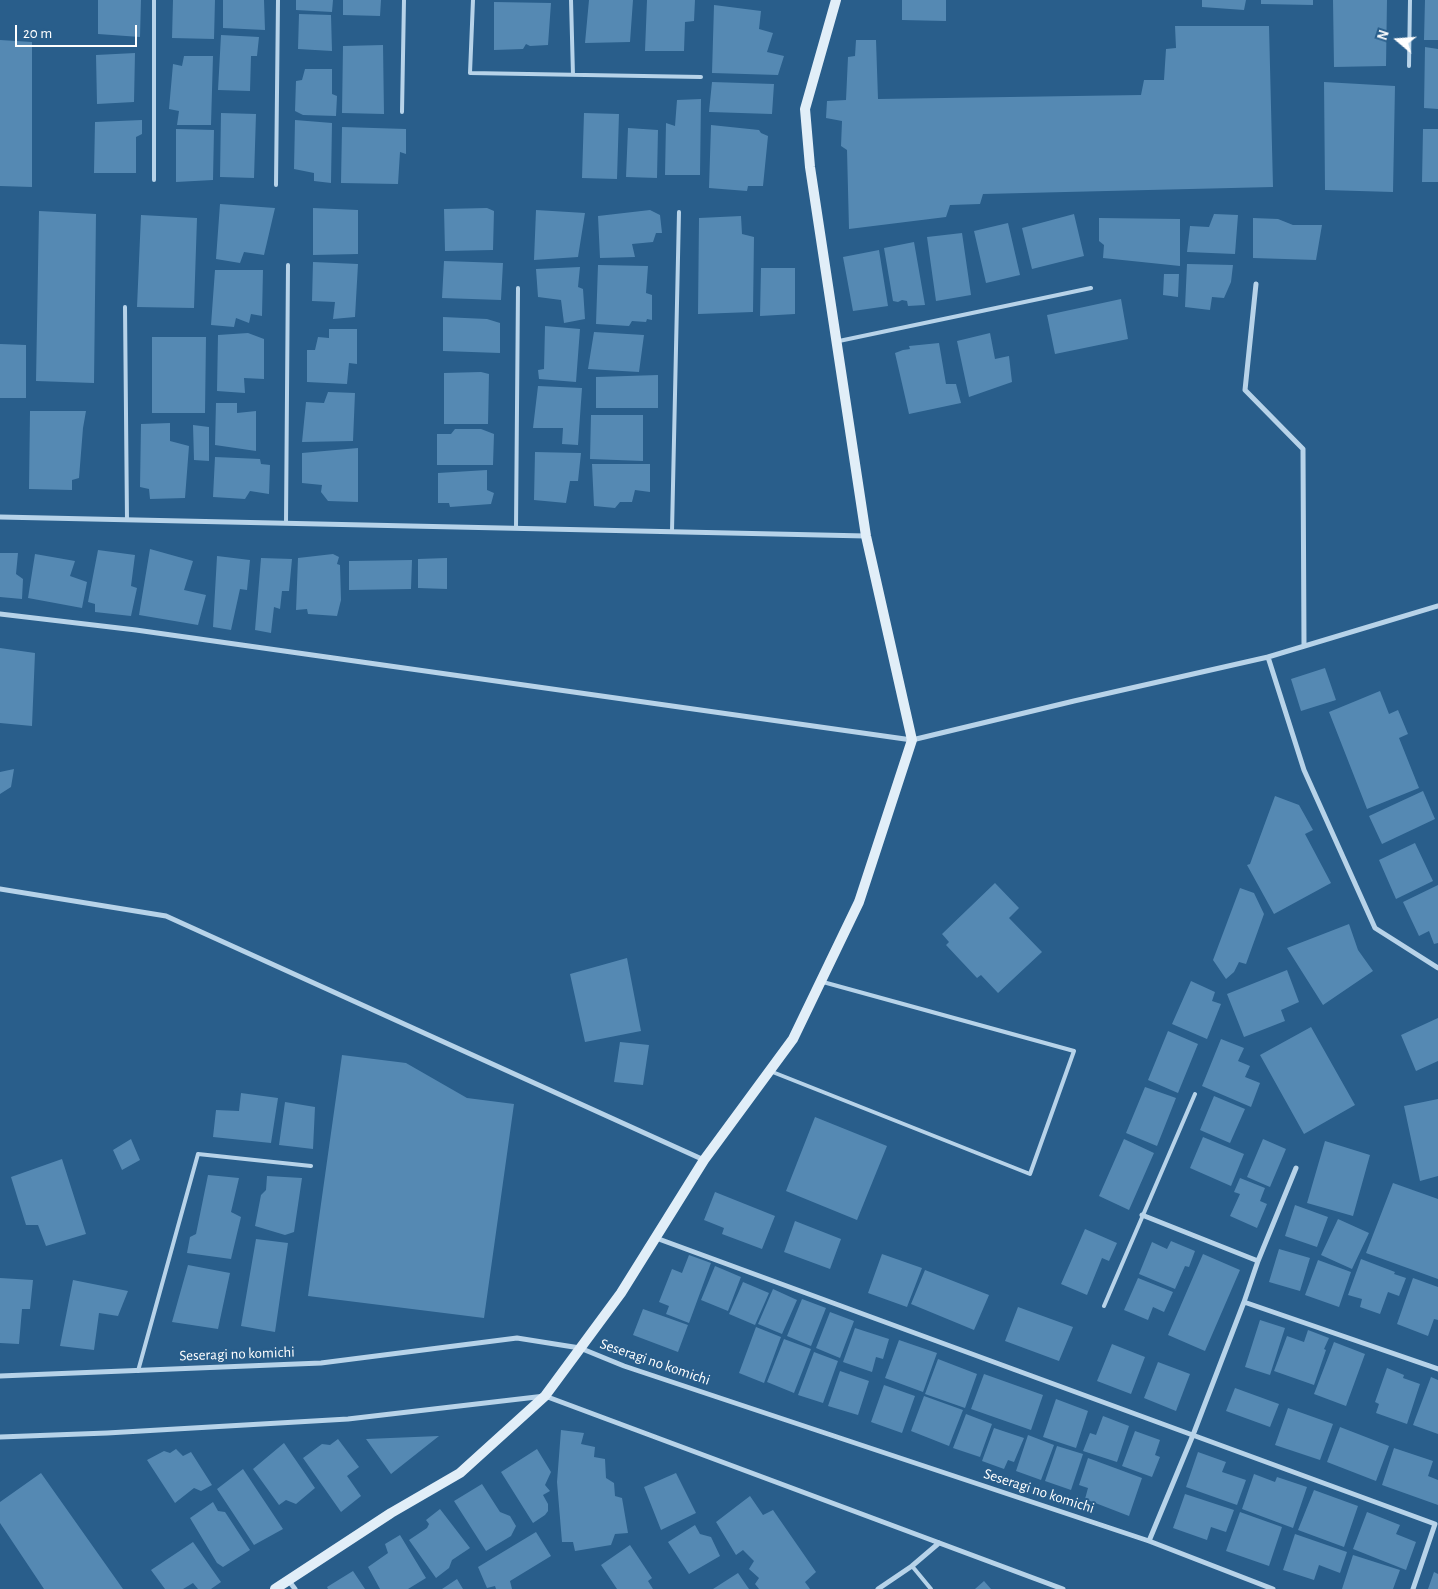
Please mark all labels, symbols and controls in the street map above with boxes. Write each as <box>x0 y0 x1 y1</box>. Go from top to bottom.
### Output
scale bar <box>18 15 140 47</box>
north arrow <box>1373 15 1423 65</box>
text: 20 m <box>23 26 52 41</box>
text: N <box>1376 29 1392 42</box>
street label: Seseragi no komichi <box>598 1335 712 1389</box>
street label: Seseragi no komichi <box>179 1343 295 1365</box>
street label: Seseragi no komichi <box>981 1465 1097 1517</box>

